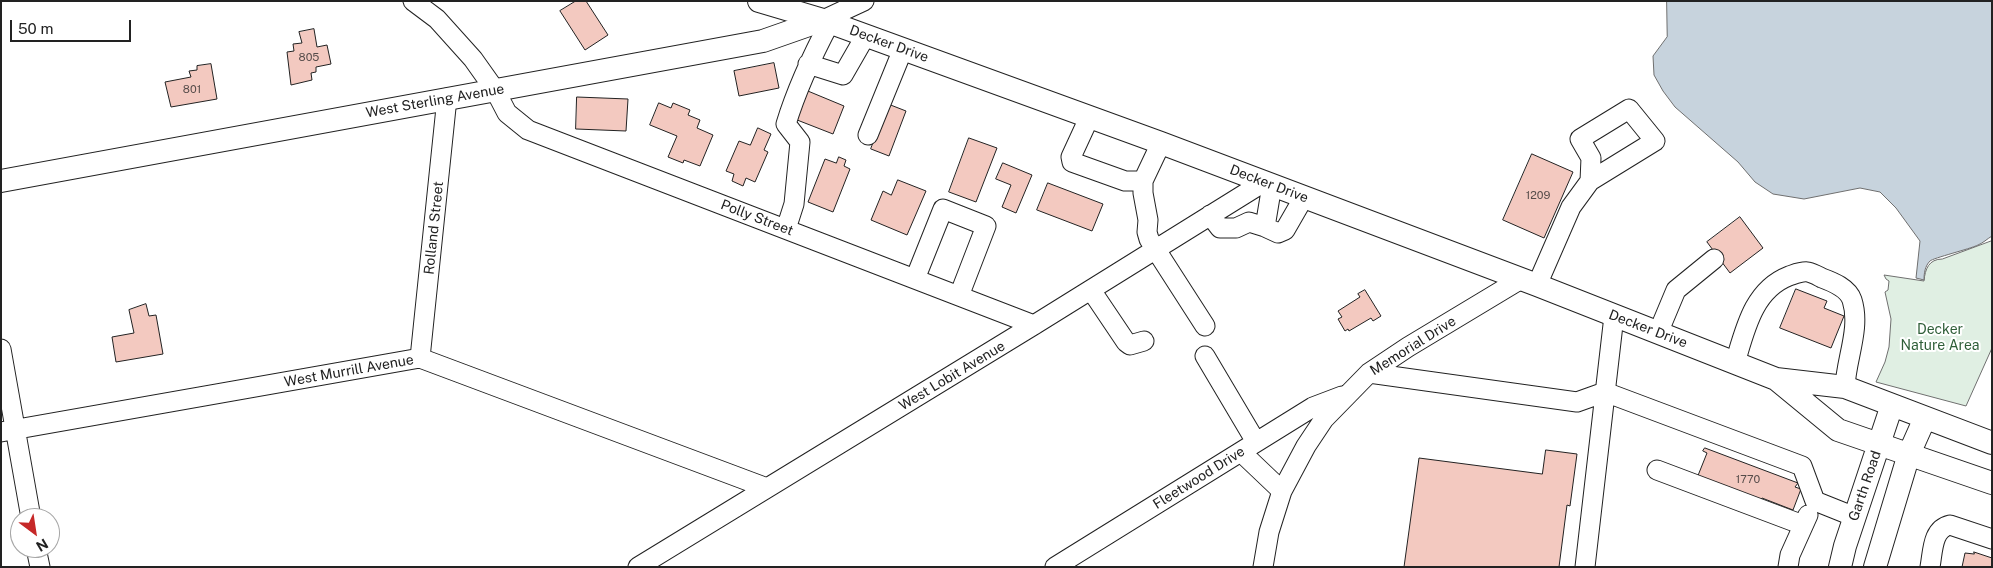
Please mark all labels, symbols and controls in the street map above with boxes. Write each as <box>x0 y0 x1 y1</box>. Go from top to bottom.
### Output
scale bar <box>12 10 134 42</box>
text: 50 m <box>18 20 53 37</box>
street label: Decker Drive <box>847 22 931 66</box>
house number: 805 <box>299 51 319 65</box>
street label: West Sterling Avenue <box>365 81 505 121</box>
house number: 801 <box>183 83 201 97</box>
street label: Decker Drive <box>1227 161 1311 207</box>
street label: Rolland Street <box>421 180 447 276</box>
house number: 1209 <box>1526 189 1550 203</box>
street label: Polly Street <box>718 196 796 240</box>
street label: Decker Drive <box>1606 306 1690 352</box>
street label: Memorial Drive <box>1367 313 1459 379</box>
park label: Decker Nature Area <box>1900 322 1980 354</box>
street label: West Lobit Avenue <box>896 338 1008 414</box>
street label: West Murrill Avenue <box>283 351 415 391</box>
street label: Fleetwood Drive <box>1150 443 1248 513</box>
street label: Garth Road <box>1845 449 1885 523</box>
house number: 1770 <box>1736 473 1760 487</box>
north arrow <box>10 508 60 558</box>
text: N <box>33 535 51 555</box>

